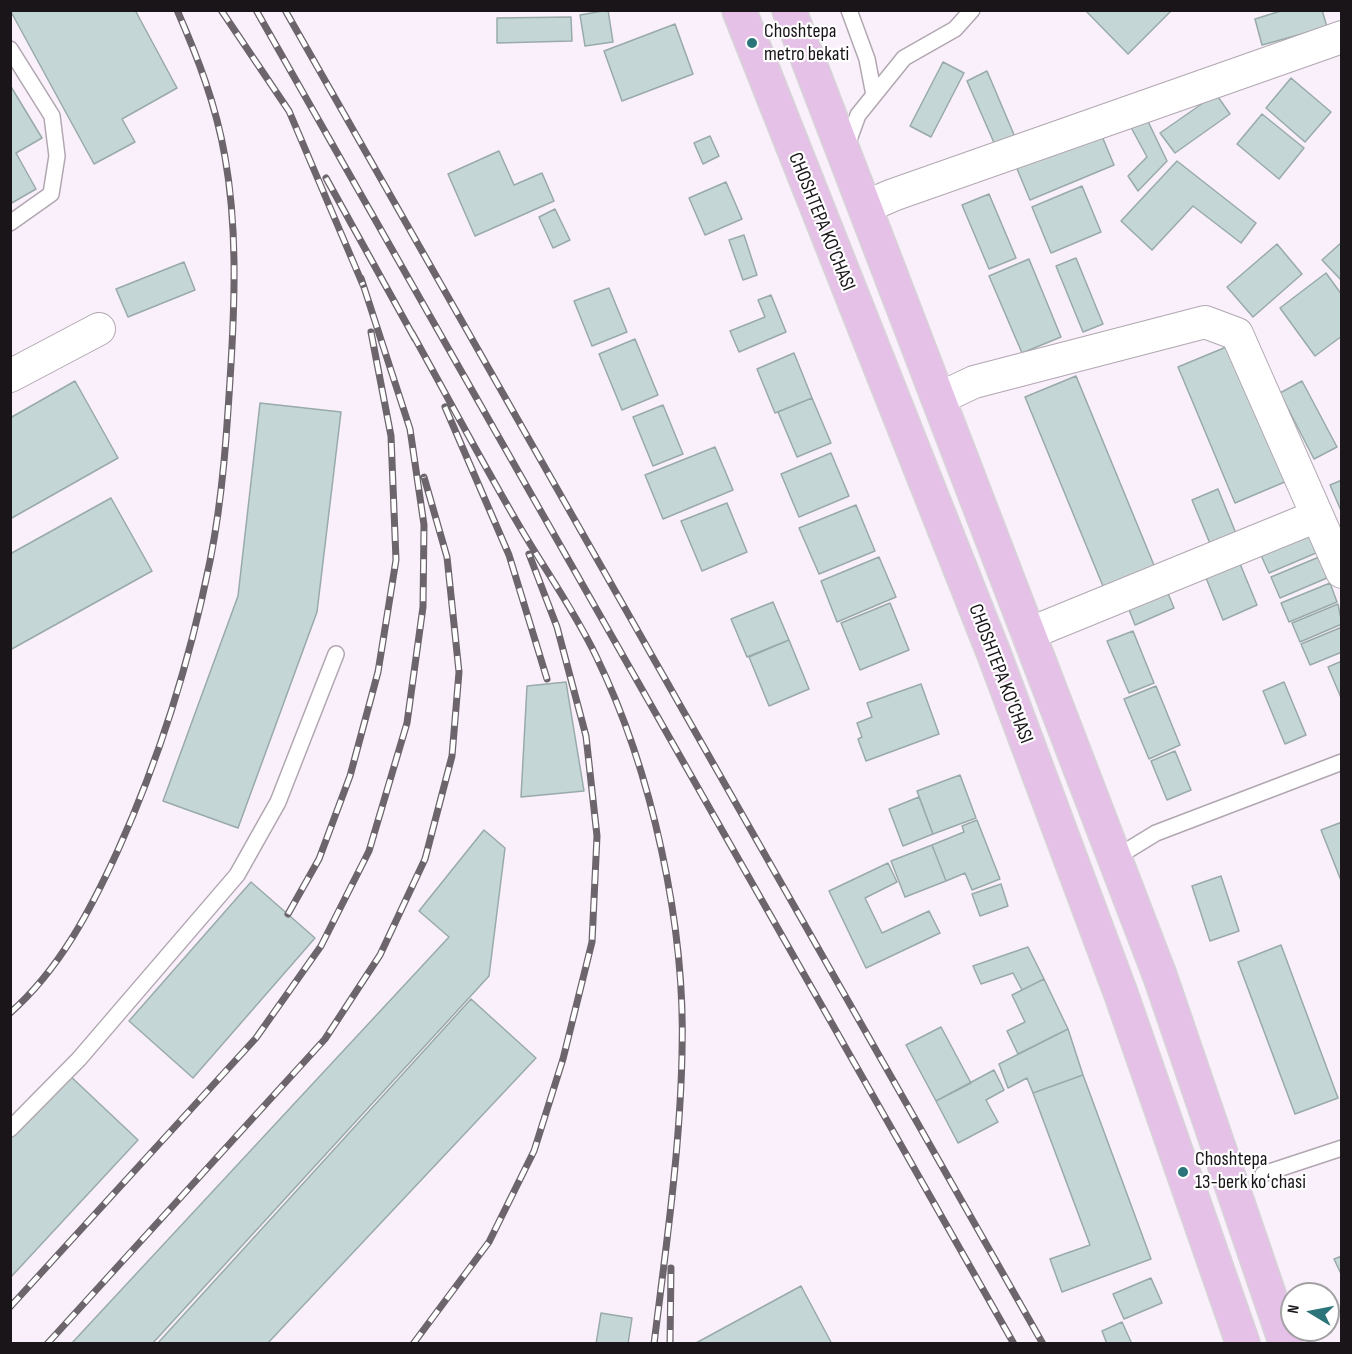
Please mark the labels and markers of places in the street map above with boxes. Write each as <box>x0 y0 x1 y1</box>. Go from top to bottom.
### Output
place label: Choshtepa metro bekati <box>764 20 849 67</box>
marker: Choshtepa metro bekati <box>745 36 759 50</box>
place label: Choshtepa 13-berk koʻchasi <box>1195 1148 1306 1195</box>
marker: Choshtepa 13-berk koʻchasi <box>1176 1165 1190 1179</box>

